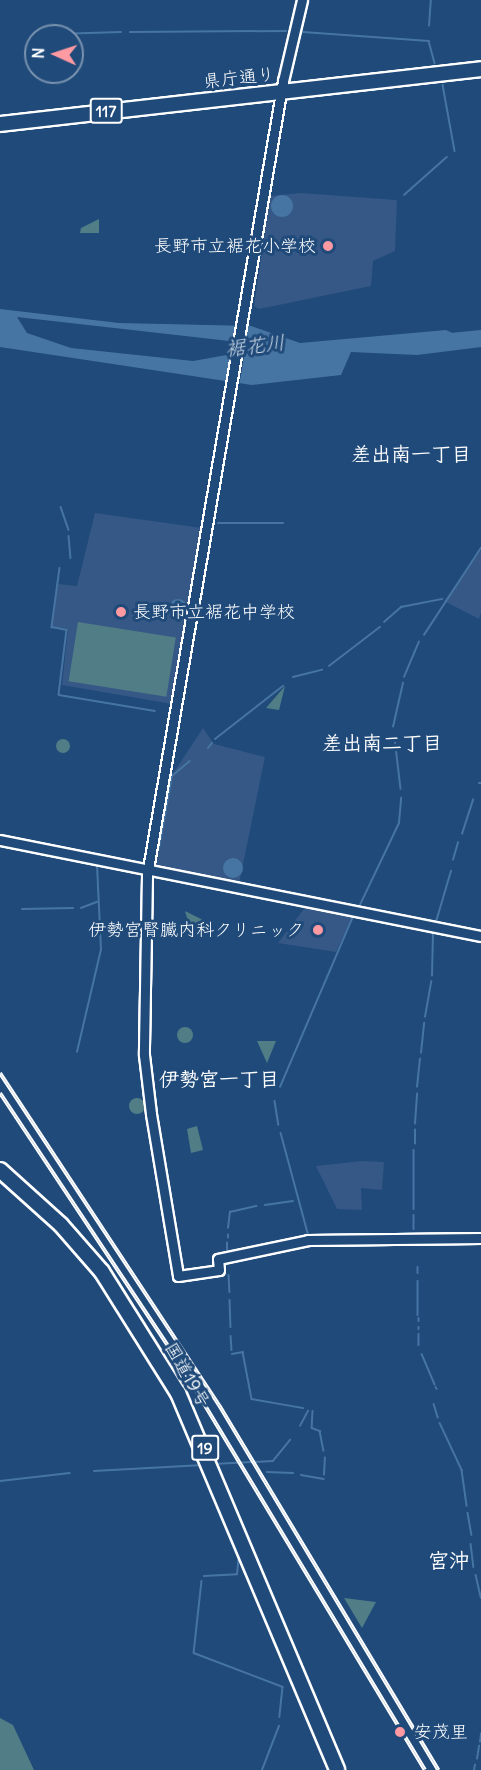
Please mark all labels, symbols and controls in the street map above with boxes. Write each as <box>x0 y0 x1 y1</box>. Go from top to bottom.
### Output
north arrow <box>24 24 84 84</box>
text: N <box>28 47 48 59</box>
street label: 県庁通り <box>202 63 276 93</box>
road number: 117 <box>90 98 122 124</box>
place label: 長野市立裾花小学校 <box>154 235 316 257</box>
marker: 長野市立裾花小学校 <box>321 239 335 253</box>
water label: 裾花川 <box>224 329 286 361</box>
district label: 差出南一丁目 <box>351 441 471 465</box>
place label: 長野市立裾花中学校 <box>133 601 295 623</box>
marker: 長野市立裾花中学校 <box>114 605 128 619</box>
district label: 差出南二丁目 <box>322 730 442 754</box>
place label: 伊勢宮腎臓内科クリニック <box>88 919 304 941</box>
marker: 伊勢宮腎臓内科クリニック <box>309 921 327 939</box>
district label: 伊勢宮一丁目 <box>159 1066 279 1090</box>
street label: 国道19号 <box>160 1339 214 1411</box>
road number: 19 <box>190 1435 220 1461</box>
district label: 宮沖 <box>428 1548 470 1574</box>
place label: 安茂里 <box>414 1721 468 1743</box>
marker: 安茂里 <box>391 1723 409 1741</box>

